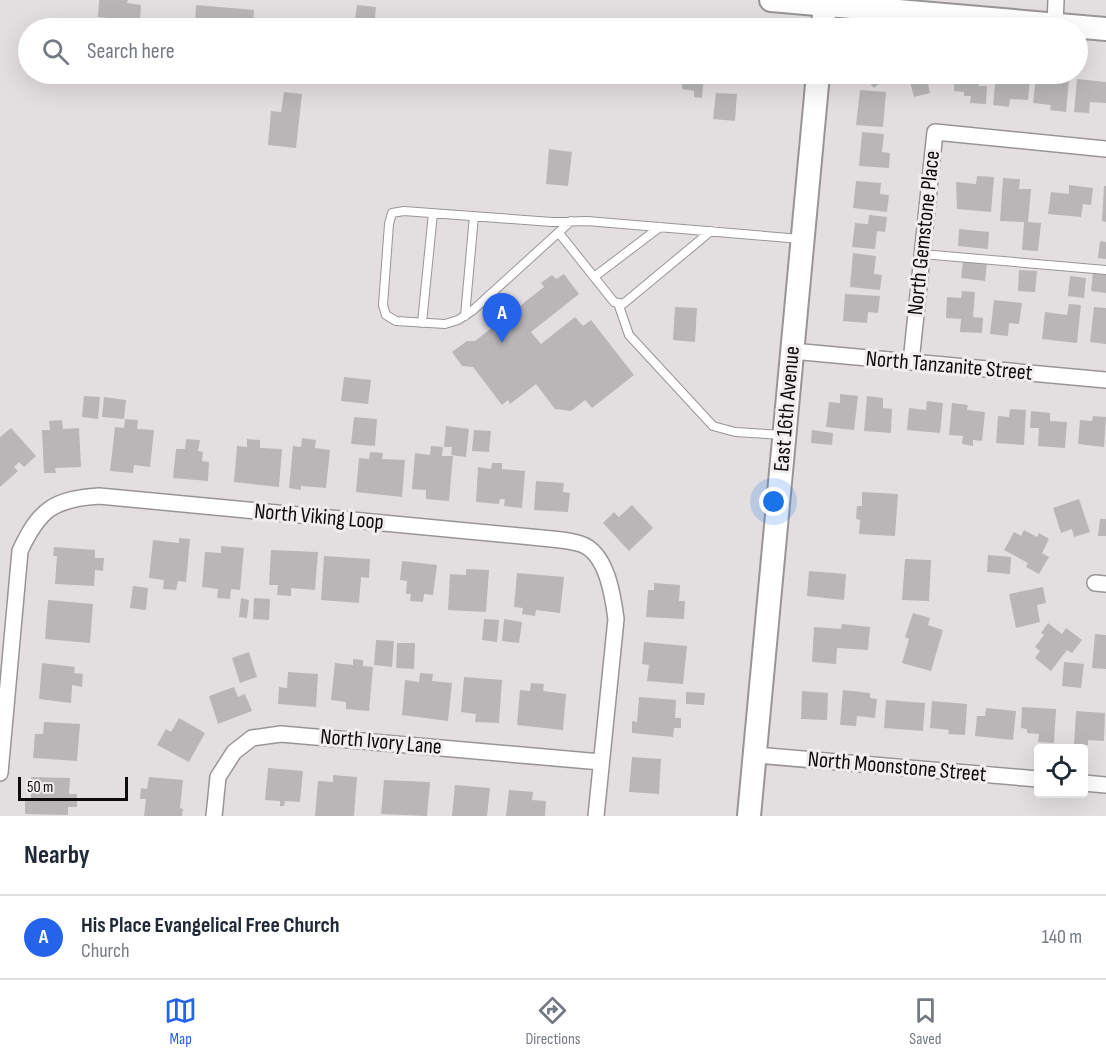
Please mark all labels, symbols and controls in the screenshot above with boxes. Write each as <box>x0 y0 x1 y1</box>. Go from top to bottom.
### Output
search box <box>18 18 1088 84</box>
icon: search <box>39 35 72 68</box>
text: Search here <box>87 38 174 65</box>
street label: North Gemstone Place <box>902 149 946 317</box>
pin: A <box>482 294 522 343</box>
street label: East 16th Avenue <box>768 345 806 473</box>
street label: North Tanzanite Street <box>865 345 1034 387</box>
your location <box>759 487 788 516</box>
street label: North Viking Loop <box>253 498 385 536</box>
street label: North Ivory Lane <box>319 723 443 761</box>
map controls <box>1034 744 1088 798</box>
button: locate <box>1034 744 1088 798</box>
street label: North Moonstone Street <box>807 746 988 788</box>
scale bar <box>18 774 128 802</box>
text: 50 m <box>27 778 53 797</box>
text: Nearby <box>24 840 90 871</box>
text: His Place Evangelical Free Church <box>81 912 340 939</box>
text: A <box>39 925 48 949</box>
text: 140 m <box>1042 925 1082 949</box>
text: Church <box>81 939 130 963</box>
tab: Map <box>164 994 197 1049</box>
tab: Directions <box>525 994 581 1049</box>
tab: Saved <box>909 994 942 1049</box>

